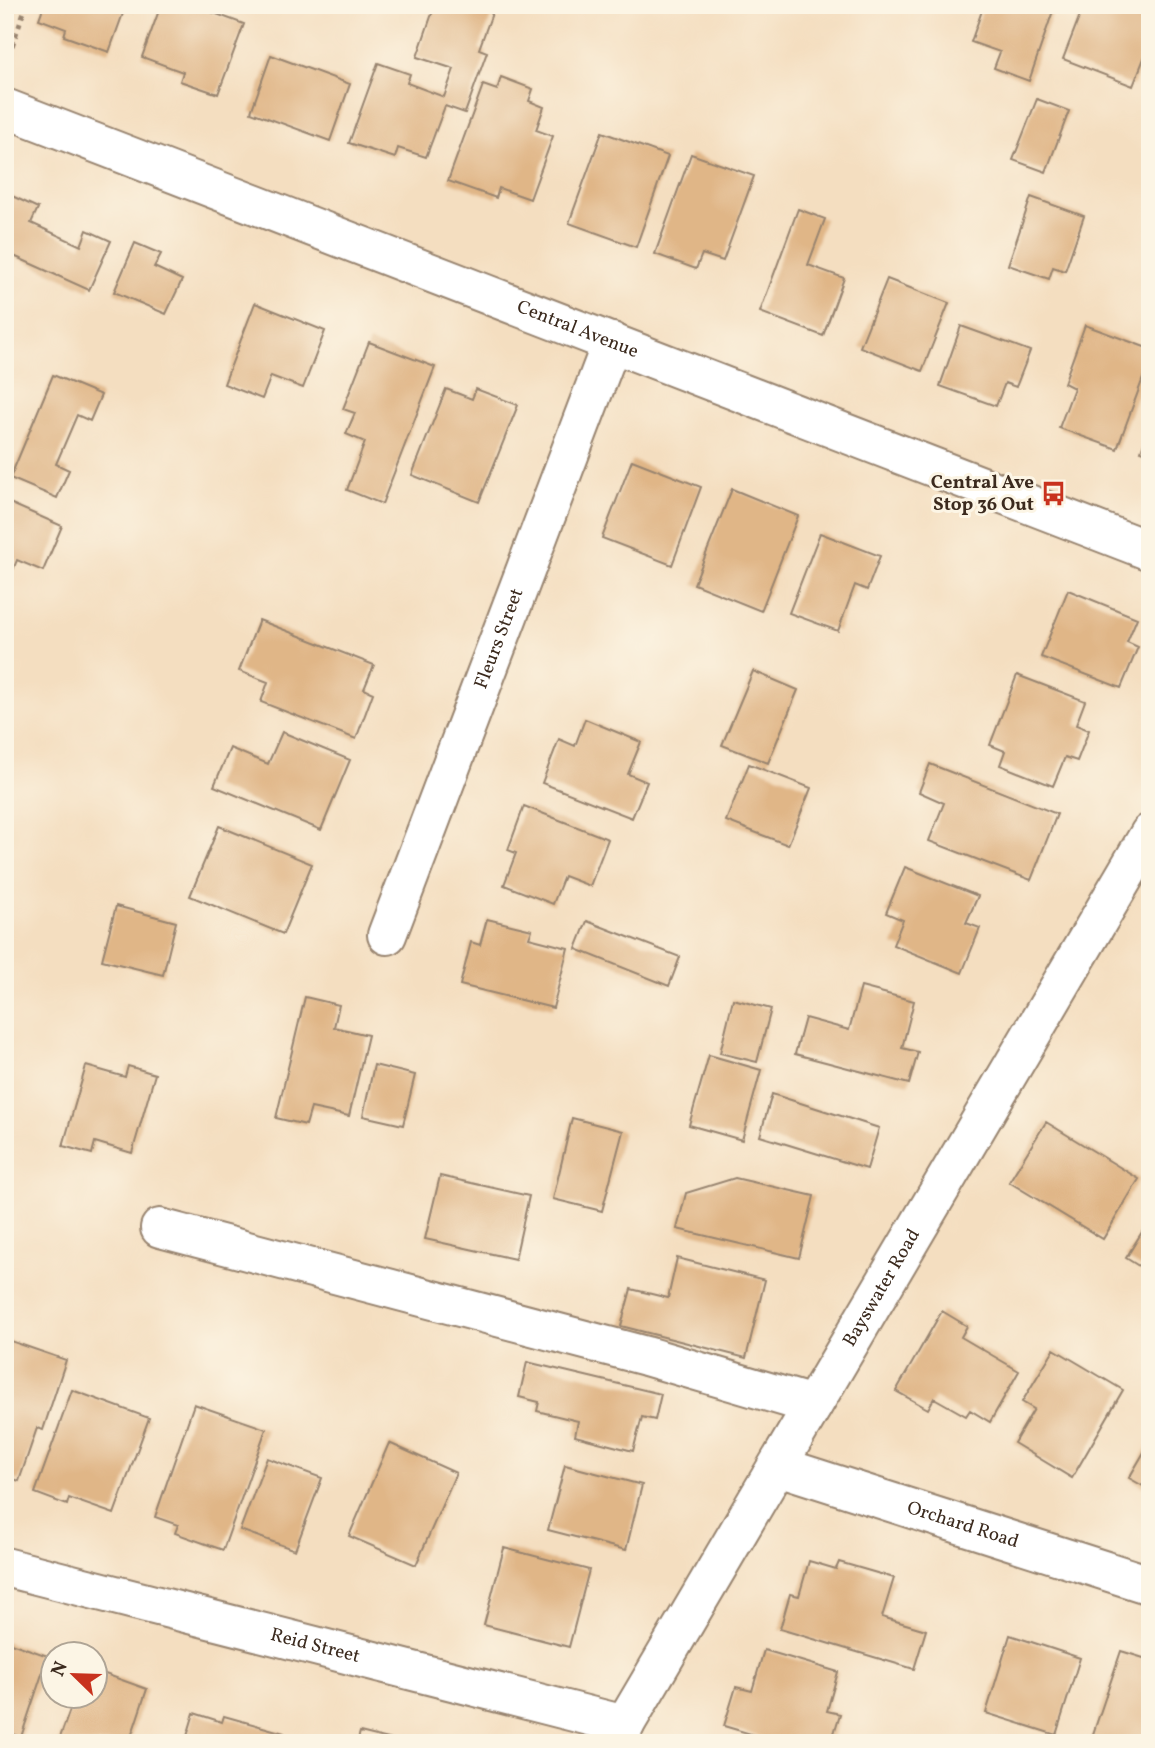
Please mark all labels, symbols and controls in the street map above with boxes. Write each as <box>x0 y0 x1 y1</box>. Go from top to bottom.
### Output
street label: Central Avenue <box>513 294 642 365</box>
place label: Central Ave Stop 36 Out <box>931 470 1034 518</box>
bus stop icon: Central Ave Stop 36 Out <box>1040 480 1068 508</box>
street label: Fleurs Street <box>469 584 531 693</box>
street label: Bayswater Road <box>837 1224 927 1352</box>
street label: Orchard Road <box>904 1495 1022 1555</box>
street label: Reid Street <box>267 1622 363 1670</box>
north arrow <box>38 1640 108 1710</box>
text: N <box>46 1658 75 1681</box>

